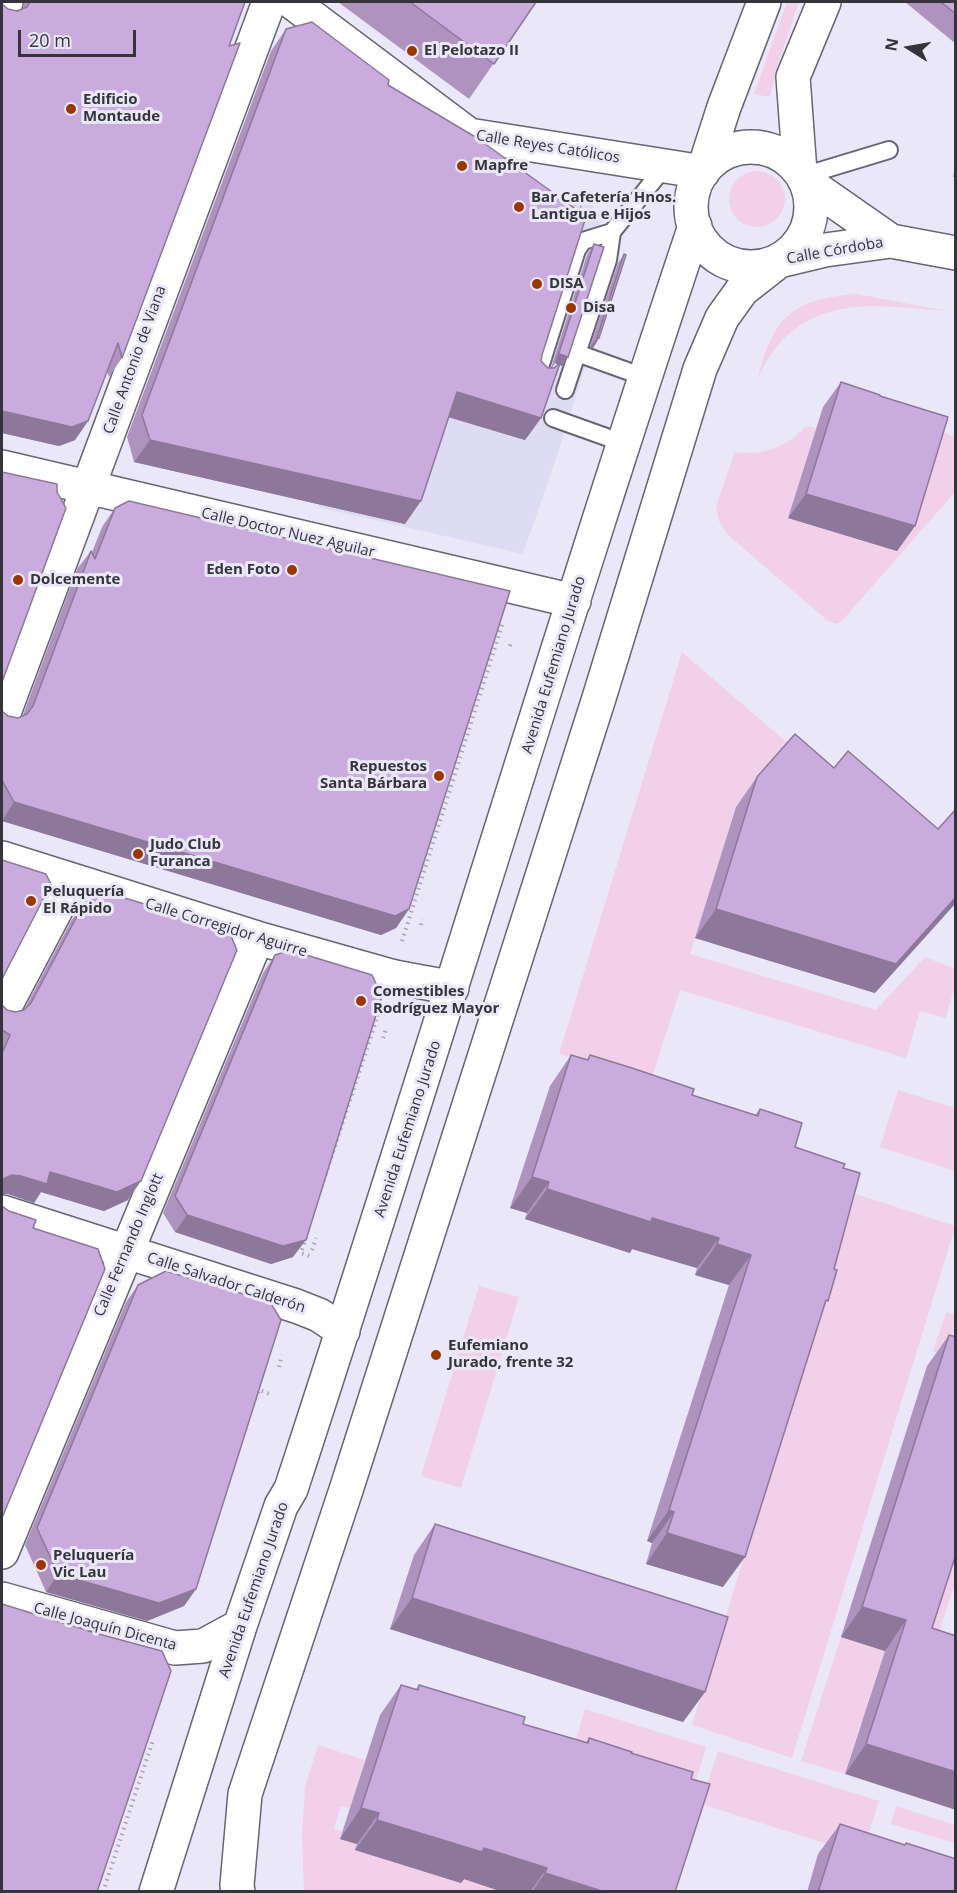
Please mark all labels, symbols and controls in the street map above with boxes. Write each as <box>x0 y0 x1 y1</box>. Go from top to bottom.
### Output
scale bar <box>21 18 140 56</box>
north arrow <box>879 18 939 78</box>
text: 20 m <box>29 28 71 52</box>
text: N <box>879 36 903 53</box>
place label: El Pelotazo II <box>424 42 519 60</box>
marker: El Pelotazo II <box>405 44 419 58</box>
place label: Edificio Montaude <box>83 91 160 126</box>
marker: Edificio Montaude <box>64 102 78 116</box>
street label: Calle Reyes Católicos <box>475 127 621 167</box>
place label: Mapfre <box>474 157 528 175</box>
marker: Mapfre <box>455 159 469 173</box>
place label: Bar Cafetería Hnos. Lantigua e Hijos <box>531 189 676 224</box>
marker: Bar Cafetería Hnos. Lantigua e Hijos <box>512 200 526 214</box>
street label: Calle Córdoba <box>785 234 885 268</box>
place label: DISA <box>549 275 584 293</box>
marker: DISA <box>530 277 544 291</box>
street label: Calle Antonio de Viana <box>100 283 170 437</box>
place label: Disa <box>583 299 615 317</box>
marker: Disa <box>564 301 578 315</box>
street label: Calle Doctor Nuez Aguilar <box>199 504 377 562</box>
place label: Eden Foto <box>206 561 280 579</box>
marker: Eden Foto <box>285 563 299 577</box>
place label: Dolcemente <box>30 571 120 589</box>
marker: Dolcemente <box>11 573 25 587</box>
street label: Avenida Eufemiano Jurado <box>518 574 590 756</box>
place label: Repuestos Santa Bárbara <box>320 758 427 793</box>
marker: Repuestos Santa Bárbara <box>432 769 446 783</box>
place label: Judo Club Furanca <box>150 836 221 871</box>
marker: Judo Club Furanca <box>131 847 145 861</box>
place label: Peluquería El Rápido <box>43 883 124 918</box>
marker: Peluquería El Rápido <box>24 894 38 908</box>
street label: Calle Corregidor Aguirre <box>143 895 309 961</box>
place label: Comestibles Rodríguez Mayor <box>373 983 499 1018</box>
marker: Comestibles Rodríguez Mayor <box>354 994 368 1008</box>
street label: Avenida Eufemiano Jurado <box>371 1038 445 1220</box>
street label: Calle Fernando Inglott <box>91 1171 167 1319</box>
street label: Calle Salvador Calderón <box>144 1249 308 1317</box>
place label: Eufemiano Jurado, frente 32 <box>448 1337 573 1372</box>
marker: Eufemiano Jurado, frente 32 <box>429 1348 443 1362</box>
street label: Avenida Eufemiano Jurado <box>215 1500 293 1680</box>
place label: Peluquería Vic Lau <box>53 1547 134 1582</box>
marker: Peluquería Vic Lau <box>34 1558 48 1572</box>
street label: Calle Joaquín Dicenta <box>31 1599 179 1655</box>

